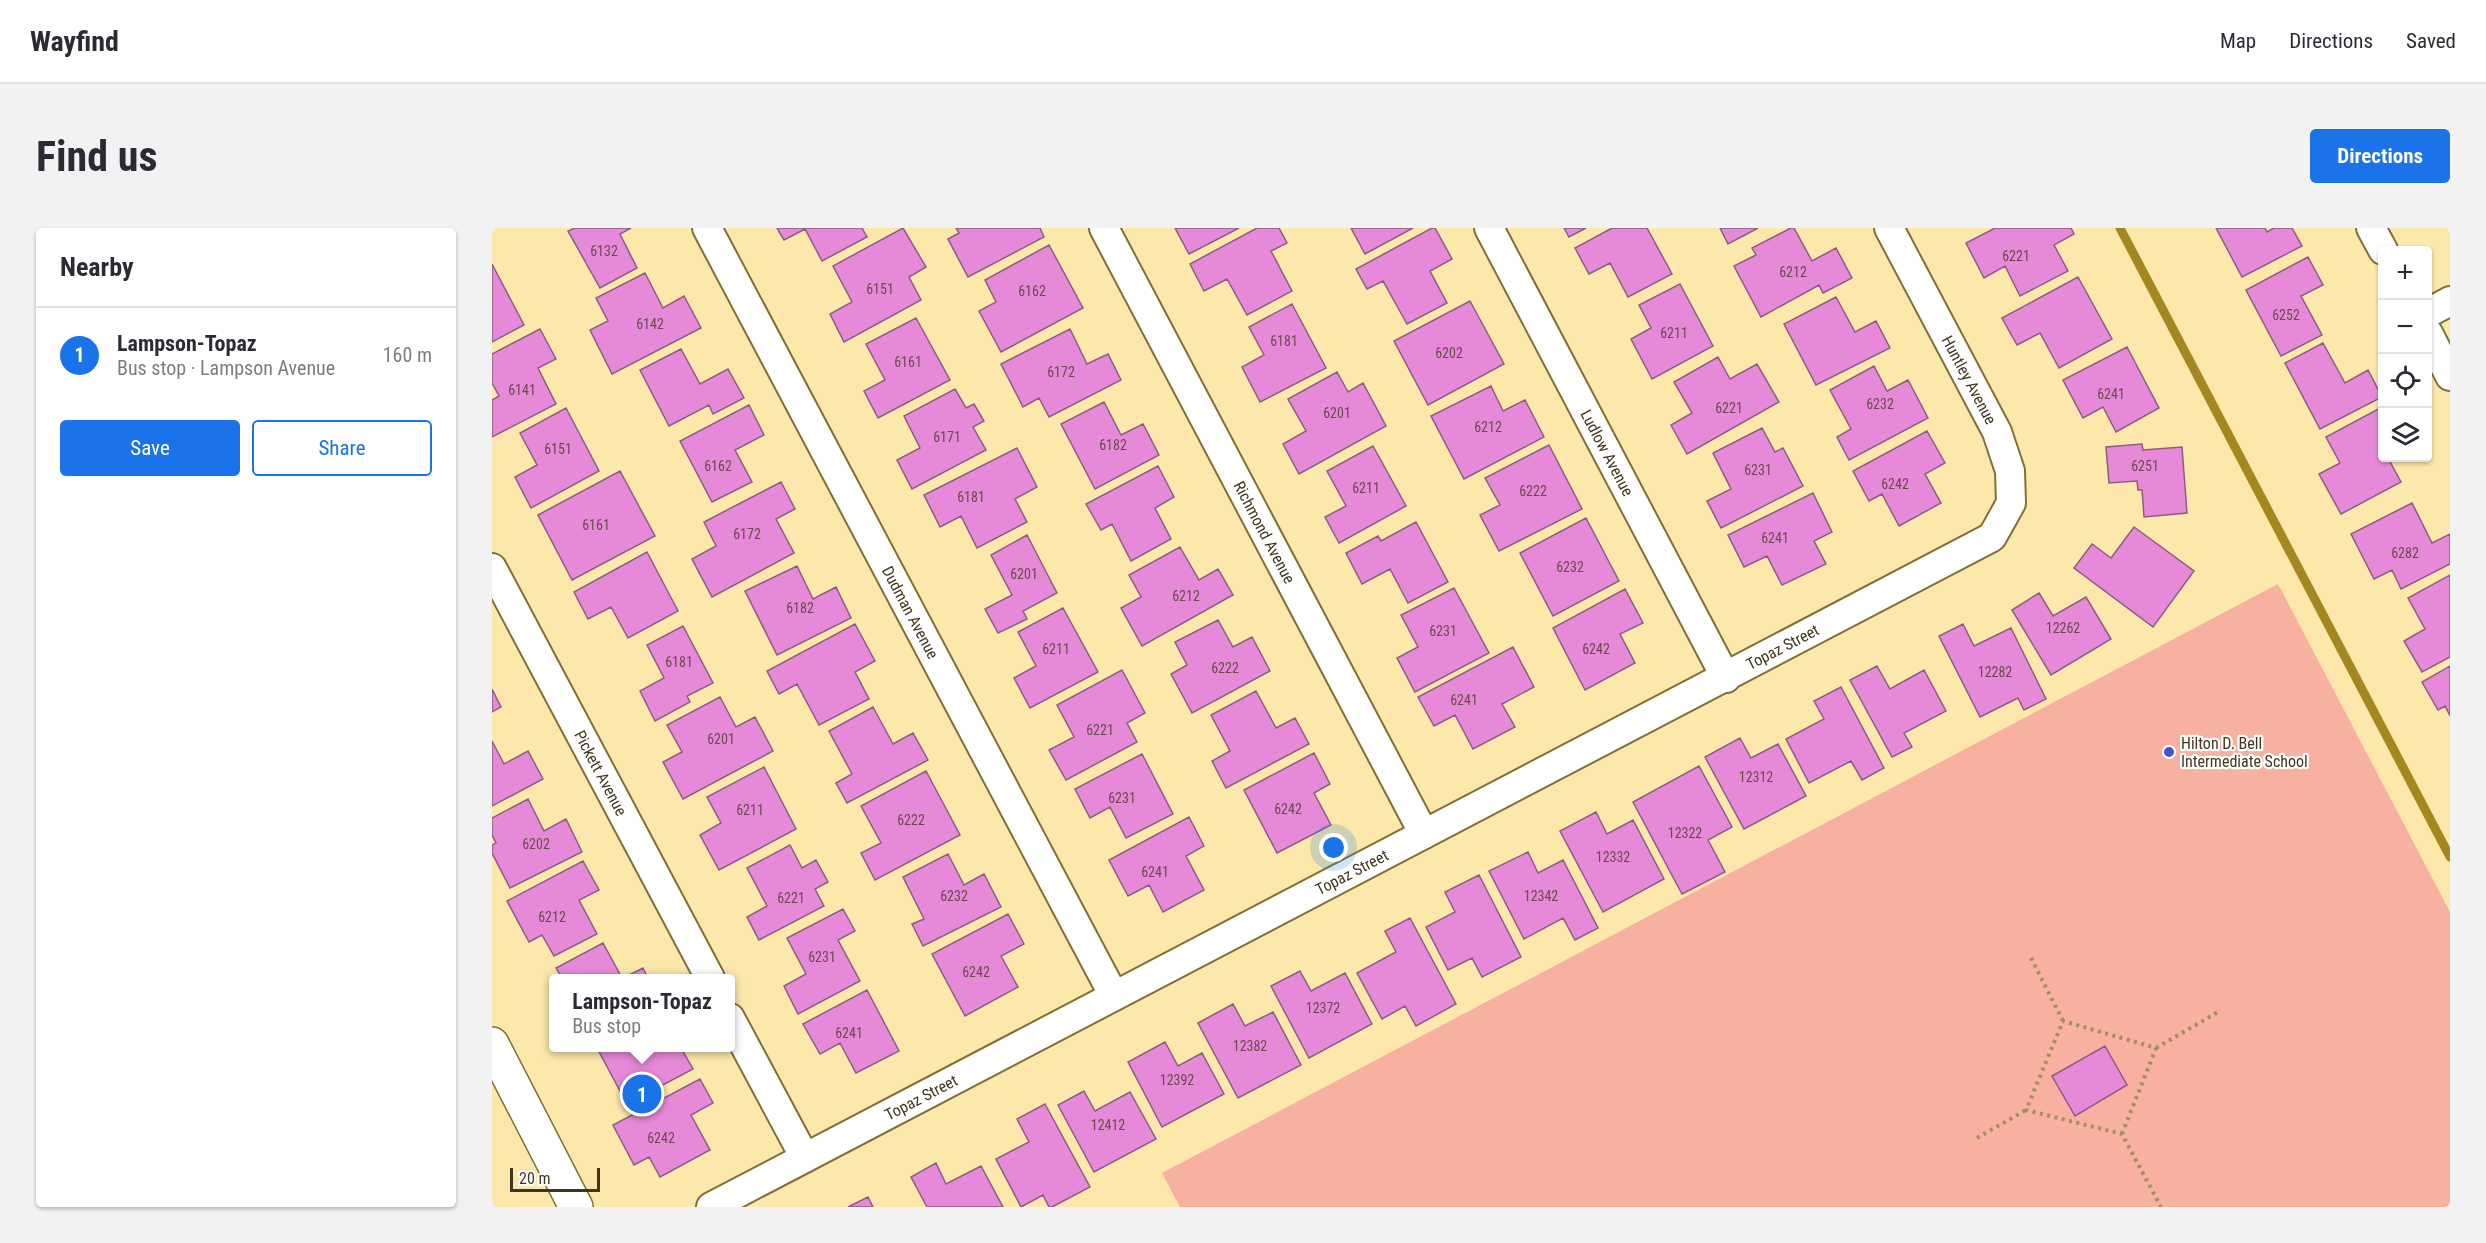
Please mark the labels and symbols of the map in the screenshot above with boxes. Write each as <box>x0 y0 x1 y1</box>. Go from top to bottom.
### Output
house number: 6132 <box>590 243 618 259</box>
house number: 6221 <box>2002 248 2030 264</box>
house number: 6212 <box>1779 264 1807 280</box>
house number: 6151 <box>866 281 894 297</box>
house number: 6162 <box>1018 283 1046 299</box>
house number: 6252 <box>2272 307 2300 323</box>
house number: 6142 <box>636 316 664 332</box>
house number: 6211 <box>1660 325 1688 341</box>
street label: Huntley Avenue <box>1938 332 2000 428</box>
house number: 6181 <box>1270 333 1298 349</box>
house number: 6202 <box>1435 345 1463 361</box>
house number: 6161 <box>894 354 922 370</box>
house number: 6172 <box>1047 364 1075 380</box>
house number: 6141 <box>508 382 536 398</box>
house number: 6241 <box>2097 386 2125 402</box>
house number: 6232 <box>1866 396 1894 412</box>
house number: 6221 <box>1715 400 1743 416</box>
house number: 6201 <box>1323 405 1351 421</box>
street label: Ludlow Avenue <box>1577 406 1638 499</box>
house number: 6212 <box>1474 419 1502 435</box>
house number: 6171 <box>933 429 961 445</box>
house number: 6182 <box>1099 437 1127 453</box>
house number: 6151 <box>544 441 572 457</box>
house number: 6162 <box>704 458 732 474</box>
house number: 6251 <box>2131 458 2159 474</box>
house number: 6231 <box>1744 462 1772 478</box>
house number: 6242 <box>1881 476 1909 492</box>
street label: Richmond Avenue <box>1230 478 1299 587</box>
house number: 6211 <box>1352 480 1380 496</box>
house number: 6222 <box>1519 483 1547 499</box>
house number: 6181 <box>957 489 985 505</box>
house number: 6161 <box>582 517 610 533</box>
house number: 6172 <box>733 526 761 542</box>
house number: 6241 <box>1761 530 1789 546</box>
house number: 6282 <box>2391 545 2419 561</box>
house number: 6232 <box>1556 559 1584 575</box>
street label: Dudman Avenue <box>878 563 943 662</box>
house number: 6201 <box>1010 566 1038 582</box>
house number: 6212 <box>1172 588 1200 604</box>
house number: 6182 <box>786 600 814 616</box>
street label: Topaz Street <box>1743 620 1822 673</box>
house number: 12262 <box>2046 620 2080 636</box>
house number: 6231 <box>1429 623 1457 639</box>
house number: 6211 <box>1042 641 1070 657</box>
house number: 6242 <box>1582 641 1610 657</box>
house number: 6181 <box>665 654 693 670</box>
house number: 6222 <box>1211 660 1239 676</box>
house number: 12282 <box>1978 664 2012 680</box>
house number: 6241 <box>1450 692 1478 708</box>
house number: 6221 <box>1086 722 1114 738</box>
street label: Pickett Avenue <box>571 727 631 819</box>
house number: 6201 <box>707 731 735 747</box>
place label: Hilton D. Bell Intermediate School <box>2181 734 2308 771</box>
marker: Hilton D. Bell Intermediate School <box>2162 745 2176 759</box>
house number: 12312 <box>1739 769 1773 785</box>
house number: 6231 <box>1108 790 1136 806</box>
house number: 6242 <box>1274 801 1302 817</box>
house number: 6211 <box>736 802 764 818</box>
house number: 6222 <box>897 812 925 828</box>
house number: 12322 <box>1668 825 1702 841</box>
your location <box>1319 833 1348 862</box>
house number: 6202 <box>522 836 550 852</box>
street label: Topaz Street <box>1312 845 1391 899</box>
house number: 12332 <box>1596 849 1630 865</box>
house number: 6241 <box>1141 864 1169 880</box>
house number: 6232 <box>940 888 968 904</box>
house number: 12342 <box>1524 888 1558 904</box>
house number: 6221 <box>777 890 805 906</box>
house number: 6212 <box>538 909 566 925</box>
house number: 6231 <box>808 949 836 965</box>
house number: 6242 <box>962 964 990 980</box>
house number: 12372 <box>1306 1000 1340 1016</box>
house number: 6241 <box>835 1025 863 1041</box>
house number: 12382 <box>1233 1038 1267 1054</box>
street label: Topaz Street <box>881 1070 961 1124</box>
pin: 1 <box>622 1072 662 1116</box>
house number: 12392 <box>1160 1072 1194 1088</box>
house number: 12412 <box>1091 1117 1125 1133</box>
house number: 6242 <box>647 1130 675 1146</box>
scale bar <box>510 1165 600 1192</box>

